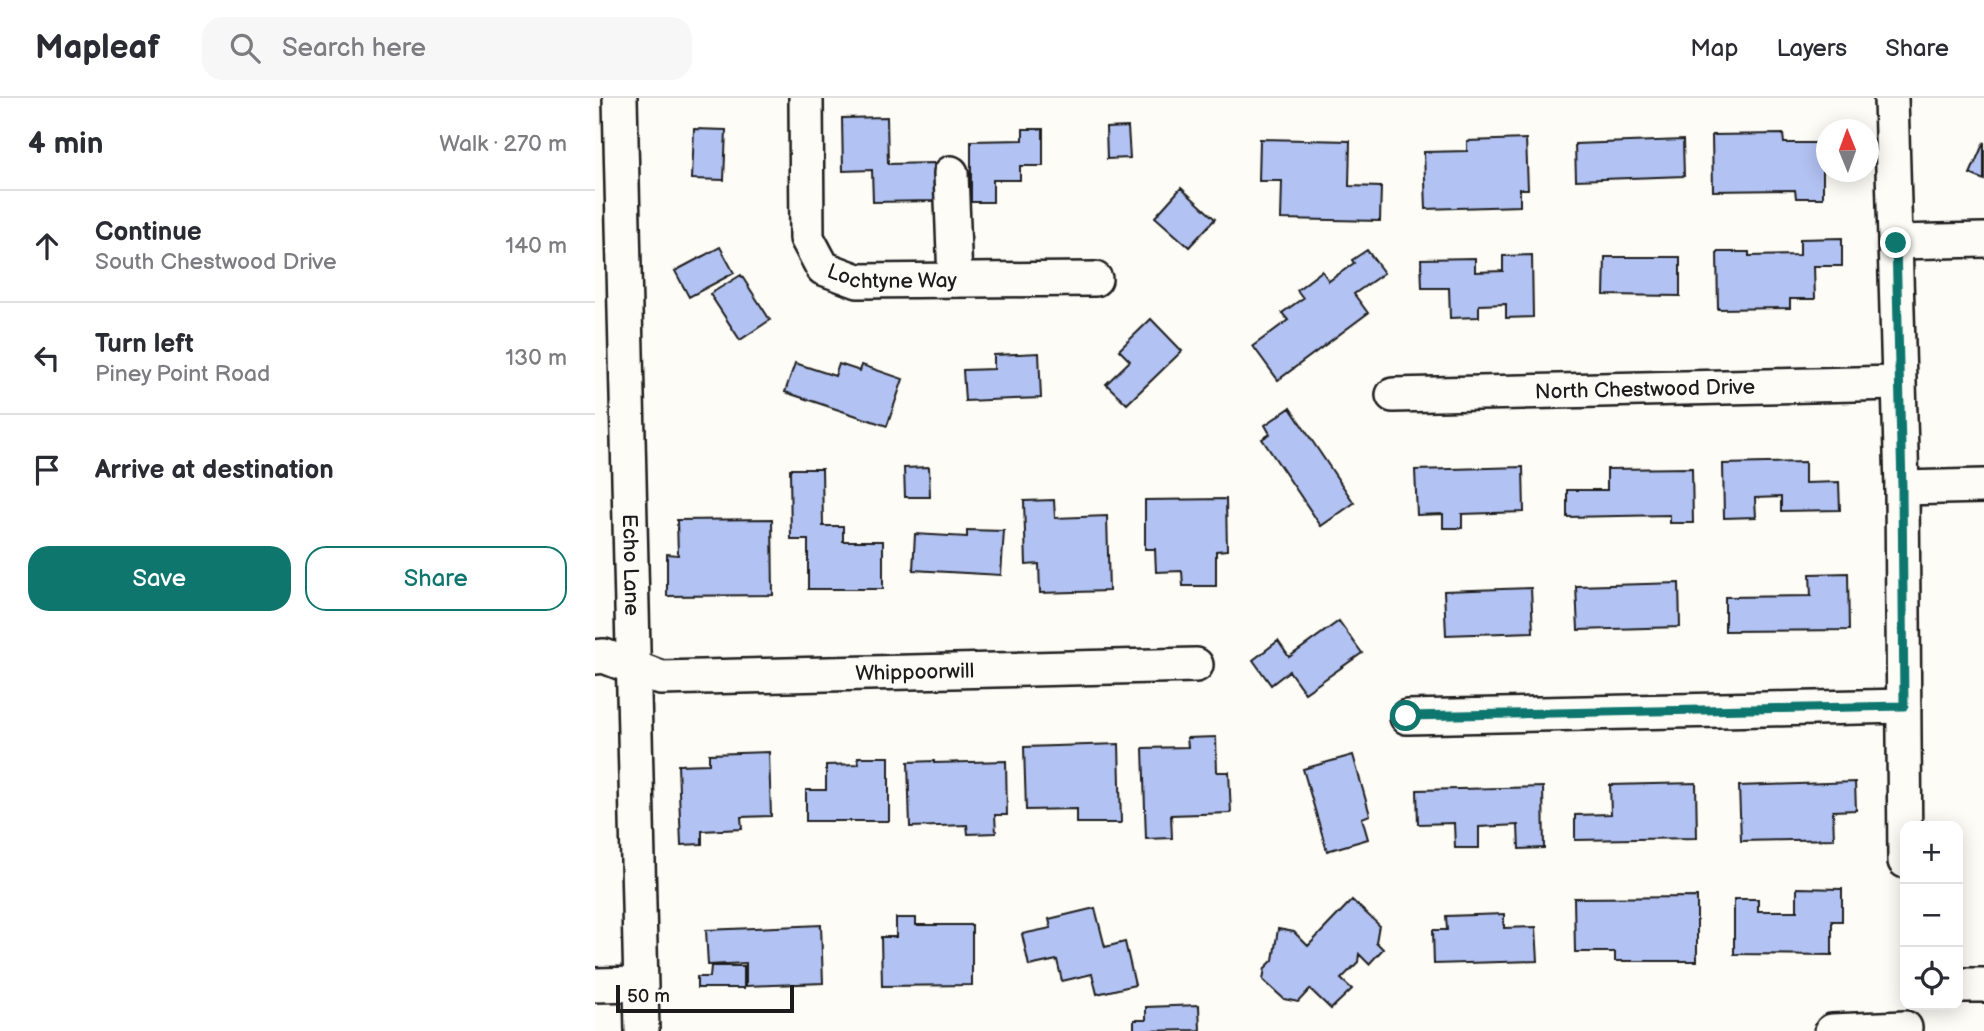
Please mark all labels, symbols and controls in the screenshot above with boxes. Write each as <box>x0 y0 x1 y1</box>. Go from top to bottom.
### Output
search box <box>202 17 692 80</box>
text: Mapleaf <box>35 28 160 68</box>
icon: search <box>226 29 264 67</box>
text: Search here <box>282 33 426 64</box>
text: Map <box>1690 34 1738 63</box>
text: Layers <box>1776 34 1847 63</box>
text: Share <box>1885 34 1949 63</box>
north arrow <box>1816 119 1879 182</box>
text: 4 min <box>28 126 103 162</box>
text: Walk · 270 m <box>439 130 567 158</box>
text: Continue <box>95 217 202 248</box>
icon: ahead <box>28 227 66 265</box>
route end <box>1880 227 1911 258</box>
text: 140 m <box>505 232 567 260</box>
text: South Chestwood Drive <box>95 248 337 276</box>
street label: Lochtyne Way <box>824 259 958 294</box>
text: Turn left <box>95 329 194 360</box>
icon: left <box>28 339 66 377</box>
text: 130 m <box>505 344 567 372</box>
text: Piney Point Road <box>95 360 270 388</box>
street label: North Chestwood Drive <box>1535 374 1755 405</box>
icon: arrive <box>28 451 66 489</box>
text: Arrive at destination <box>95 455 334 486</box>
street label: Echo Lane <box>617 514 644 616</box>
button: Save <box>28 546 291 611</box>
button: Share <box>305 546 567 611</box>
street label: Whippoorwill <box>855 658 975 686</box>
route start <box>1390 700 1421 731</box>
map controls <box>1900 821 1963 1010</box>
button: + <box>1900 821 1963 884</box>
button: − <box>1900 884 1963 947</box>
button: locate <box>1900 947 1963 1010</box>
scale bar <box>616 982 795 1014</box>
text: 50 m <box>627 985 670 1008</box>

